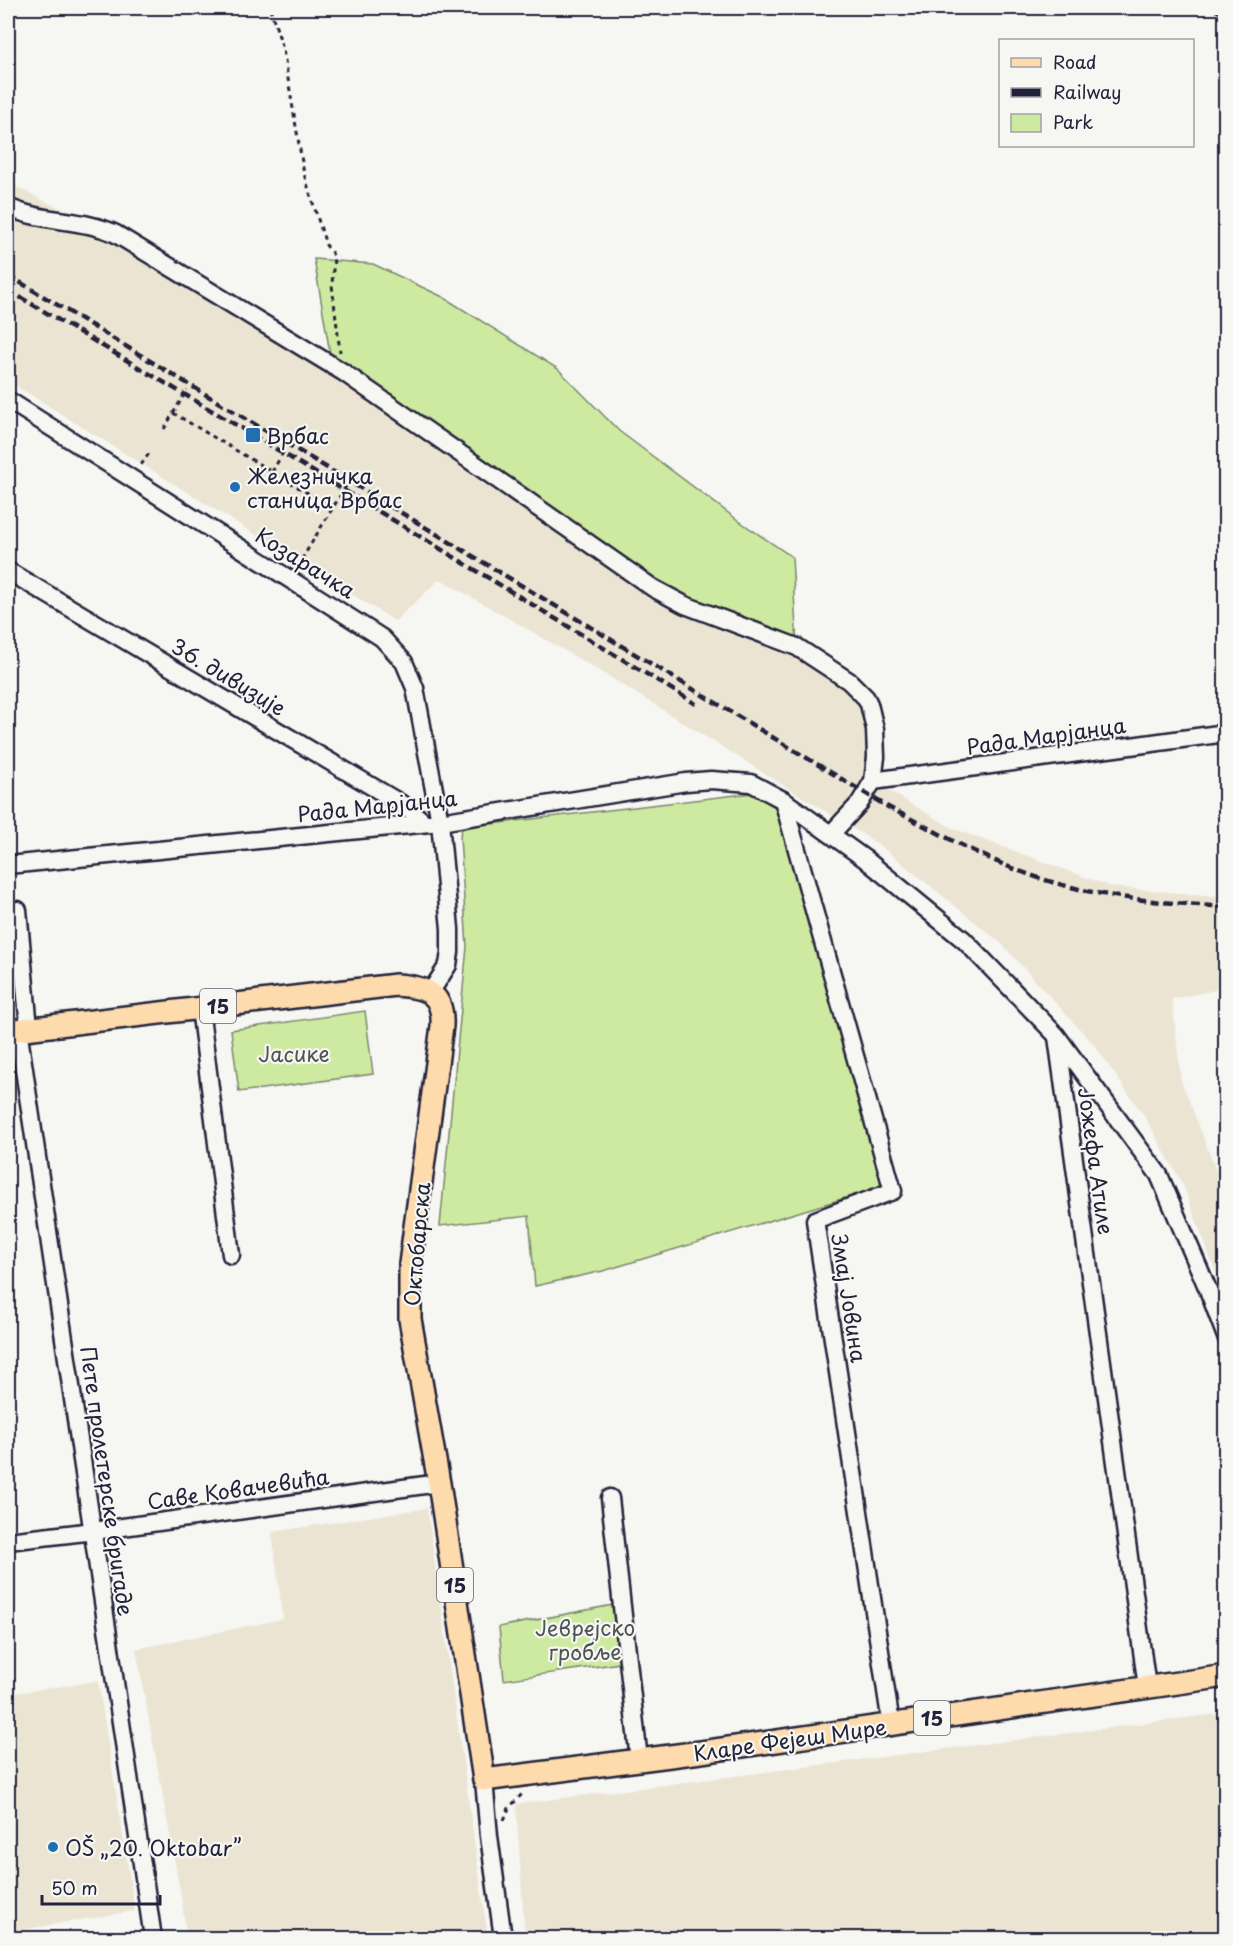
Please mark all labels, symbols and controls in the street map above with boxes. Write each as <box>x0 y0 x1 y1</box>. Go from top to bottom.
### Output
legend <box>999 39 1194 147</box>
text: Road <box>1053 48 1097 75</box>
text: Railway <box>1053 78 1121 105</box>
text: Park <box>1053 108 1093 135</box>
place label: Врбас <box>266 419 329 451</box>
marker: Врбас <box>244 426 262 444</box>
place label: Железничка станица Врбас <box>247 459 402 515</box>
marker: Железничка станица Врбас <box>228 480 242 494</box>
street label: Козарачка <box>250 519 363 606</box>
street label: 36. дивизије <box>165 629 293 723</box>
street label: Рада Марјанца <box>964 708 1128 762</box>
street label: Рада Марјанца <box>296 781 459 829</box>
road number: 15 <box>200 989 236 1023</box>
park label: Јасике <box>258 1037 330 1069</box>
street label: Јожефа Атиле <box>1071 1085 1123 1237</box>
street label: Октобарска <box>395 1181 437 1307</box>
street label: Змај Јовина <box>824 1231 876 1365</box>
street label: Пете пролетерске бригаде <box>73 1344 143 1618</box>
street label: Саве Ковачевића <box>145 1459 332 1517</box>
road number: 15 <box>437 1568 473 1602</box>
park label: Јеврејско гробље <box>535 1611 635 1667</box>
road number: 15 <box>914 1701 950 1735</box>
street label: Кларе Фејеш Мире <box>691 1710 889 1768</box>
place label: OŠ „20. Oktobar” <box>65 1831 241 1863</box>
marker: OŠ „20. Oktobar” <box>46 1840 60 1854</box>
scale bar <box>42 1868 160 1906</box>
text: 50 m <box>51 1874 98 1901</box>

